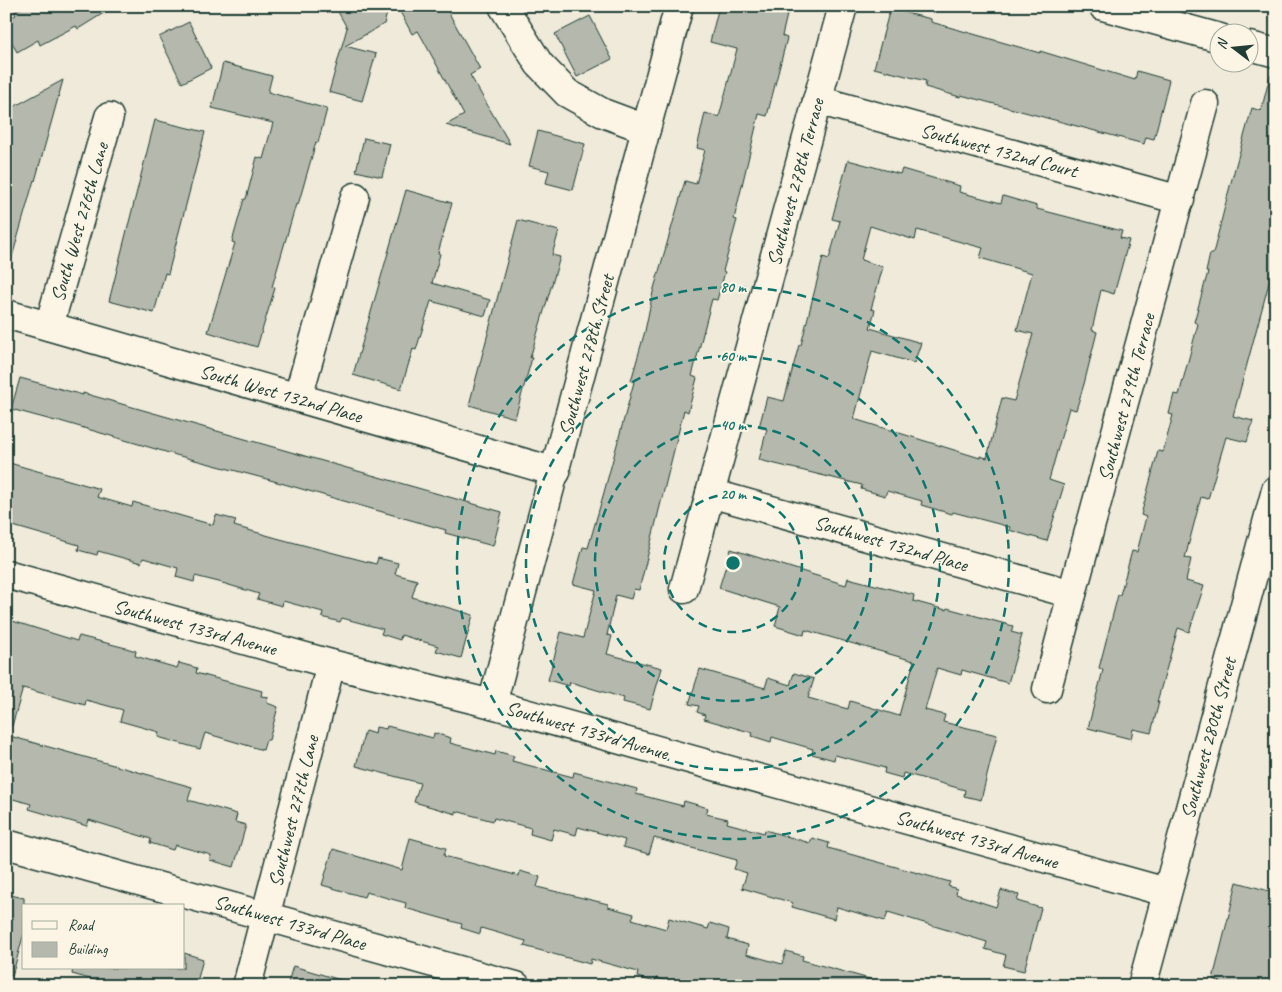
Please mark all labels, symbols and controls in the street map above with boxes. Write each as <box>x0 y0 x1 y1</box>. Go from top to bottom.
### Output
north arrow <box>1210 22 1260 72</box>
text: N <box>1213 36 1232 51</box>
street label: Southwest 278th Terrace <box>761 94 830 269</box>
street label: Southwest 132nd Court <box>918 118 1082 184</box>
street label: South West 276th Lane <box>45 138 115 304</box>
street label: Southwest 278th Street <box>553 270 621 438</box>
text: 80 m <box>720 278 747 297</box>
street label: Southwest 279th Terrace <box>1092 309 1161 484</box>
text: 60 m <box>720 347 747 366</box>
street label: South West 132nd Place <box>197 358 366 429</box>
text: 40 m <box>720 416 747 435</box>
text: 20 m <box>720 485 747 504</box>
street label: Southwest 132nd Place <box>811 510 972 578</box>
centre of rings <box>724 554 742 572</box>
street label: Southwest 133rd Avenue <box>111 594 281 662</box>
street label: Southwest 280th Street <box>1175 653 1243 821</box>
street label: Southwest 133rd Avenue <box>503 695 672 766</box>
street label: Southwest 277th Lane <box>263 731 325 889</box>
street label: Southwest 133rd Avenue <box>893 804 1062 875</box>
street label: Southwest 133rd Place <box>211 889 370 957</box>
legend <box>22 904 185 970</box>
text: Road <box>68 916 95 935</box>
text: Building <box>68 940 108 959</box>

